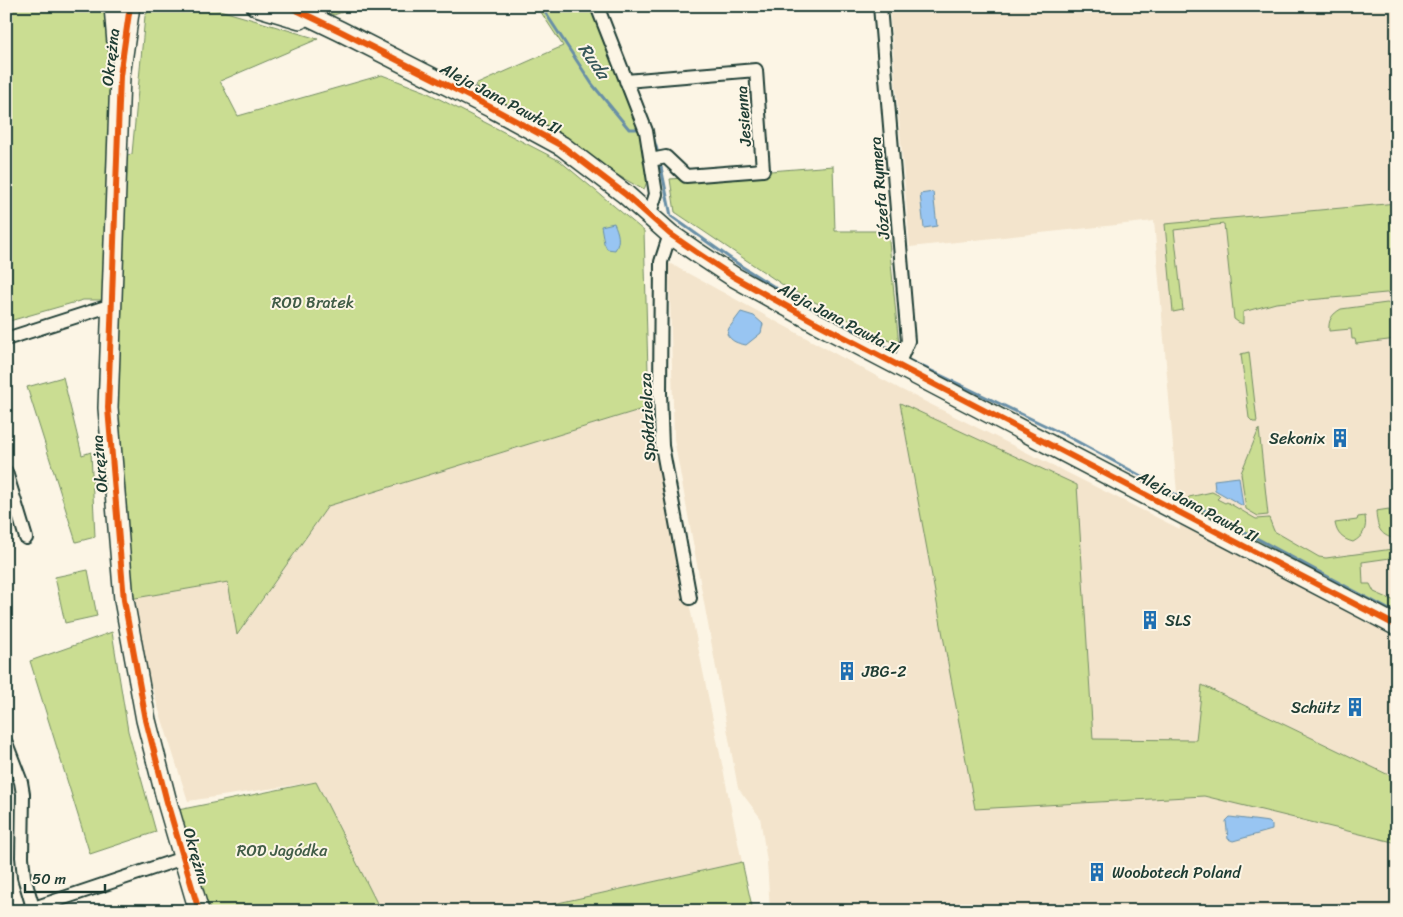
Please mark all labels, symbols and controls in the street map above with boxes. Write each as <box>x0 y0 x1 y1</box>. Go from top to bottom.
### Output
street label: Okrężna <box>93 27 128 88</box>
water label: Ruda <box>570 36 619 88</box>
street label: Aleja Jana Pawła II <box>434 54 567 143</box>
street label: Jesienna <box>727 85 760 148</box>
street label: Józefa Rymera <box>861 135 899 242</box>
street label: Aleja Jana Pawła II <box>772 274 905 363</box>
park label: ROD Bratek <box>272 288 354 317</box>
street label: Spółdzielcza <box>631 372 664 462</box>
place label: Sekonix <box>1269 424 1326 453</box>
building icon: Sekonix <box>1329 427 1351 449</box>
street label: Okrężna <box>83 434 116 494</box>
street label: Aleja Jana Pawła II <box>1131 462 1264 551</box>
place label: SLS <box>1165 606 1191 635</box>
building icon: SLS <box>1139 609 1161 631</box>
place label: JBG-2 <box>861 657 906 686</box>
building icon: JBG-2 <box>836 660 858 682</box>
place label: Schütz <box>1291 693 1340 722</box>
building icon: Schütz <box>1344 696 1366 718</box>
street label: Okrężna <box>175 824 218 888</box>
park label: ROD Jagódka <box>237 836 328 865</box>
place label: Woobotech Poland <box>1112 858 1242 887</box>
building icon: Woobotech Poland <box>1086 861 1108 883</box>
scale bar <box>25 862 105 894</box>
text: 50 m <box>32 866 67 892</box>

